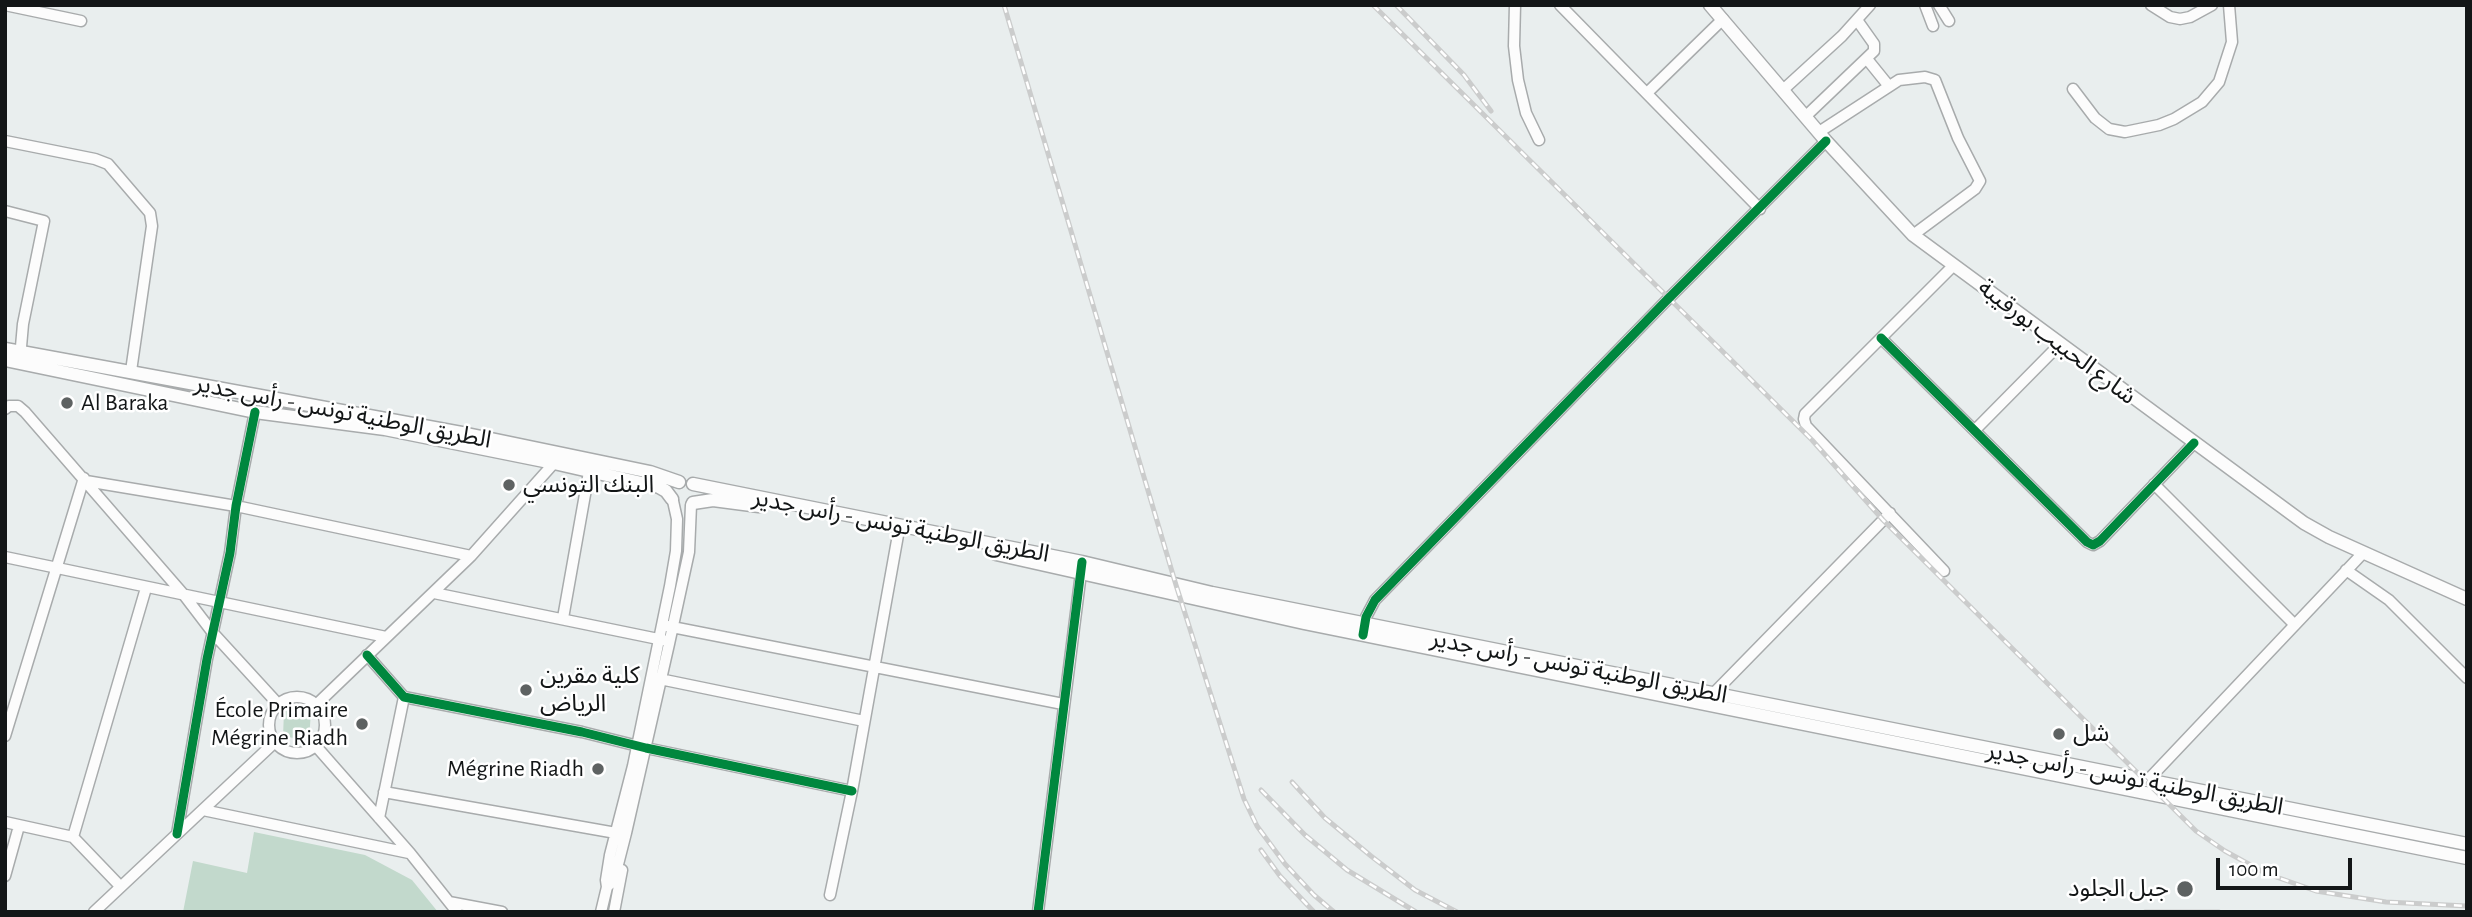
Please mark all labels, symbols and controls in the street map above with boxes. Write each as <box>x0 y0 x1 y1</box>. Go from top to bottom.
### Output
street label: شارع الحبيب بورقيبة <box>1972 273 2142 411</box>
street label: الطريق الوطنية تونس - رأس جدير <box>192 369 494 455</box>
place label: Al Baraka <box>81 389 169 417</box>
marker: Al Baraka <box>59 395 75 411</box>
place label: البنك التونسي <box>523 471 654 499</box>
marker: البنك التونسي <box>501 477 517 493</box>
street label: الطريق الوطنية تونس - رأس جدير <box>750 483 1052 569</box>
street label: الطريق الوطنية تونس - رأس جدير <box>1428 624 1730 710</box>
place label: كلية مقرين الرياض <box>540 662 640 718</box>
marker: كلية مقرين الرياض <box>518 682 534 698</box>
place label: École Primaire Mégrine Riadh <box>211 696 348 752</box>
marker: École Primaire Mégrine Riadh <box>354 716 370 732</box>
place label: شل <box>2073 720 2109 748</box>
marker: شل <box>2051 726 2067 742</box>
street label: الطريق الوطنية تونس - رأس جدير <box>1984 736 2286 822</box>
place label: Mégrine Riadh <box>447 755 584 783</box>
marker: Mégrine Riadh <box>590 761 606 777</box>
scale bar <box>2220 844 2356 888</box>
text: 100 m <box>2229 859 2279 880</box>
place label: جبل الجلود <box>2068 875 2169 903</box>
marker: جبل الجلود <box>2175 879 2195 899</box>

